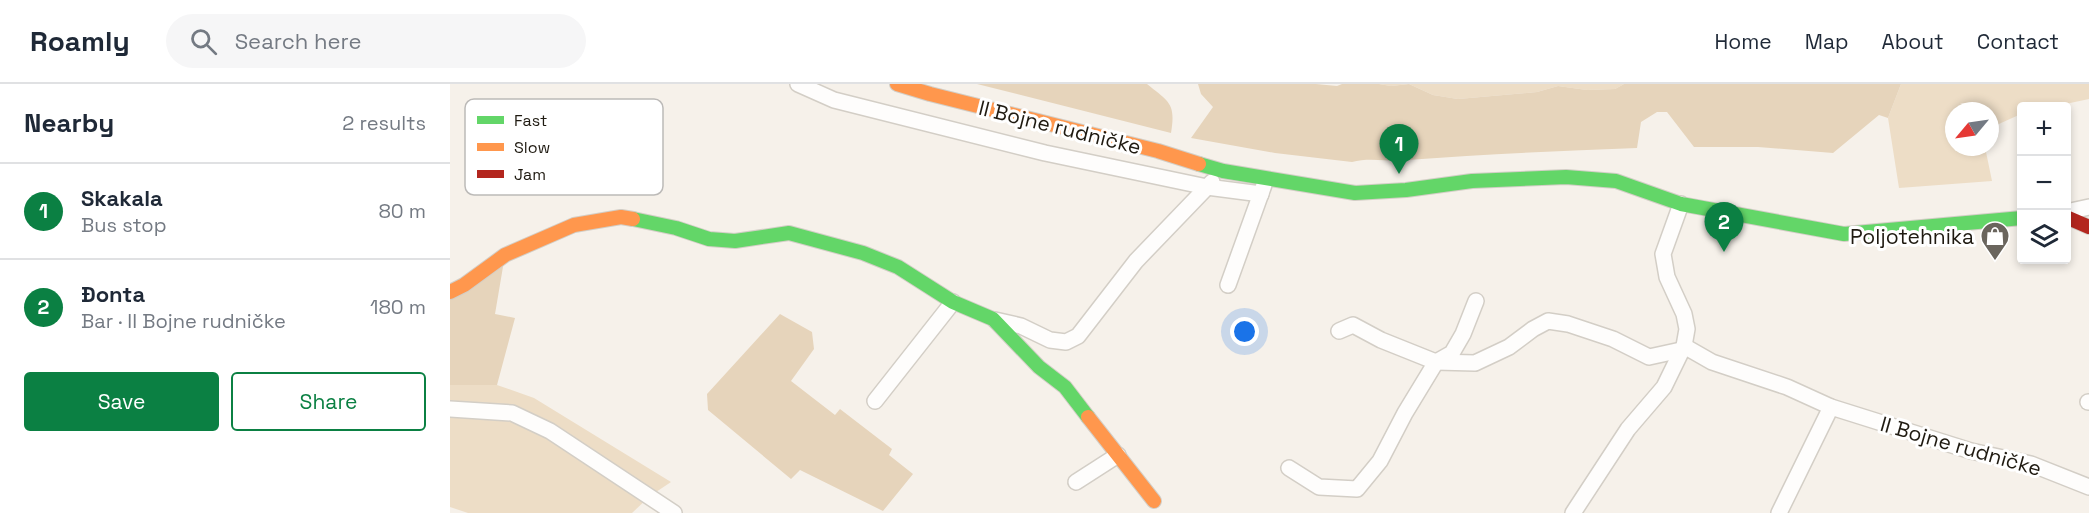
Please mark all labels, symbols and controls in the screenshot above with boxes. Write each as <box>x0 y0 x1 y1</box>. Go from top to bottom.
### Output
search box <box>166 14 586 68</box>
text: Roamly <box>30 23 130 59</box>
icon: search <box>187 25 220 58</box>
text: Search here <box>235 27 361 55</box>
text: Home <box>1714 28 1772 55</box>
text: Map <box>1805 28 1849 55</box>
text: About <box>1882 28 1944 55</box>
text: Contact <box>1977 28 2059 55</box>
street label: II Bojne rudničke <box>976 94 1144 160</box>
legend <box>465 99 663 195</box>
north arrow <box>1945 102 1999 156</box>
map controls <box>2017 102 2071 264</box>
button: + <box>2017 102 2071 156</box>
text: Nearby <box>24 106 114 140</box>
text: 2 results <box>342 110 426 136</box>
text: Fast <box>514 110 547 131</box>
pin: 1 <box>1380 124 1418 174</box>
text: Slow <box>514 137 550 158</box>
button: − <box>2017 156 2071 210</box>
text: Jam <box>514 164 546 185</box>
text: Skakala <box>81 184 163 212</box>
text: 1 <box>39 198 48 224</box>
text: 80 m <box>378 198 426 224</box>
pin: 2 <box>1704 202 1744 252</box>
button: layers <box>2017 210 2071 264</box>
text: Bus stop <box>81 212 167 238</box>
shop icon: Poljotehnika <box>1979 220 2011 262</box>
place label: Poljotehnika <box>1850 223 1974 250</box>
text: Đonta <box>81 280 145 308</box>
text: 2 <box>38 294 49 320</box>
text: 180 m <box>370 294 426 320</box>
text: Bar · II Bojne rudničke <box>81 308 286 334</box>
your location <box>1230 317 1259 346</box>
button: Save <box>24 372 219 431</box>
button: Share <box>231 372 426 431</box>
street label: II Bojne rudničke <box>1877 410 2045 482</box>

